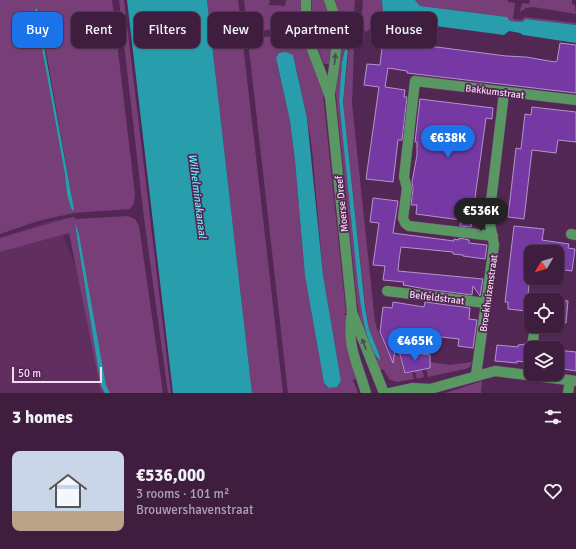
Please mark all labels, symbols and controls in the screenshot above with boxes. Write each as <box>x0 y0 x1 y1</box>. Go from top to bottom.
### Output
chip: Buy <box>12 12 63 48</box>
chip: Rent <box>71 12 126 48</box>
chip: Filters <box>134 12 200 48</box>
chip: New <box>208 12 263 48</box>
chip: Apartment <box>271 12 363 48</box>
chip: House <box>371 12 437 48</box>
one-way arrow <box>332 53 339 65</box>
street label: Bakkumstraat <box>465 82 526 102</box>
pin: €638K <box>420 125 476 159</box>
text: €638K <box>430 130 466 146</box>
water label: Wilhelminakanaal <box>186 153 209 240</box>
street label: Moerse Dreef <box>333 174 351 233</box>
pin: €536K <box>453 198 509 232</box>
text: €536K <box>463 203 499 219</box>
north arrow <box>524 245 564 285</box>
map controls <box>524 245 564 381</box>
street label: Broekhuizenstraat <box>478 253 500 333</box>
street label: Belfeldstraat <box>409 289 466 307</box>
button: locate <box>524 293 564 333</box>
pin: €465K <box>387 328 443 362</box>
text: €465K <box>397 333 433 349</box>
one-way arrow <box>361 337 367 349</box>
button: layers <box>524 341 564 381</box>
scale bar <box>12 365 102 384</box>
text: 50 m <box>18 367 41 380</box>
icon: filters <box>542 406 564 428</box>
text: 3 homes <box>12 407 73 428</box>
text: €536,000 <box>136 465 205 486</box>
icon: home <box>44 467 92 515</box>
icon: heart <box>542 480 564 502</box>
text: 3 rooms · 101 m² <box>136 486 229 502</box>
text: Brouwershavenstraat <box>136 502 254 518</box>

